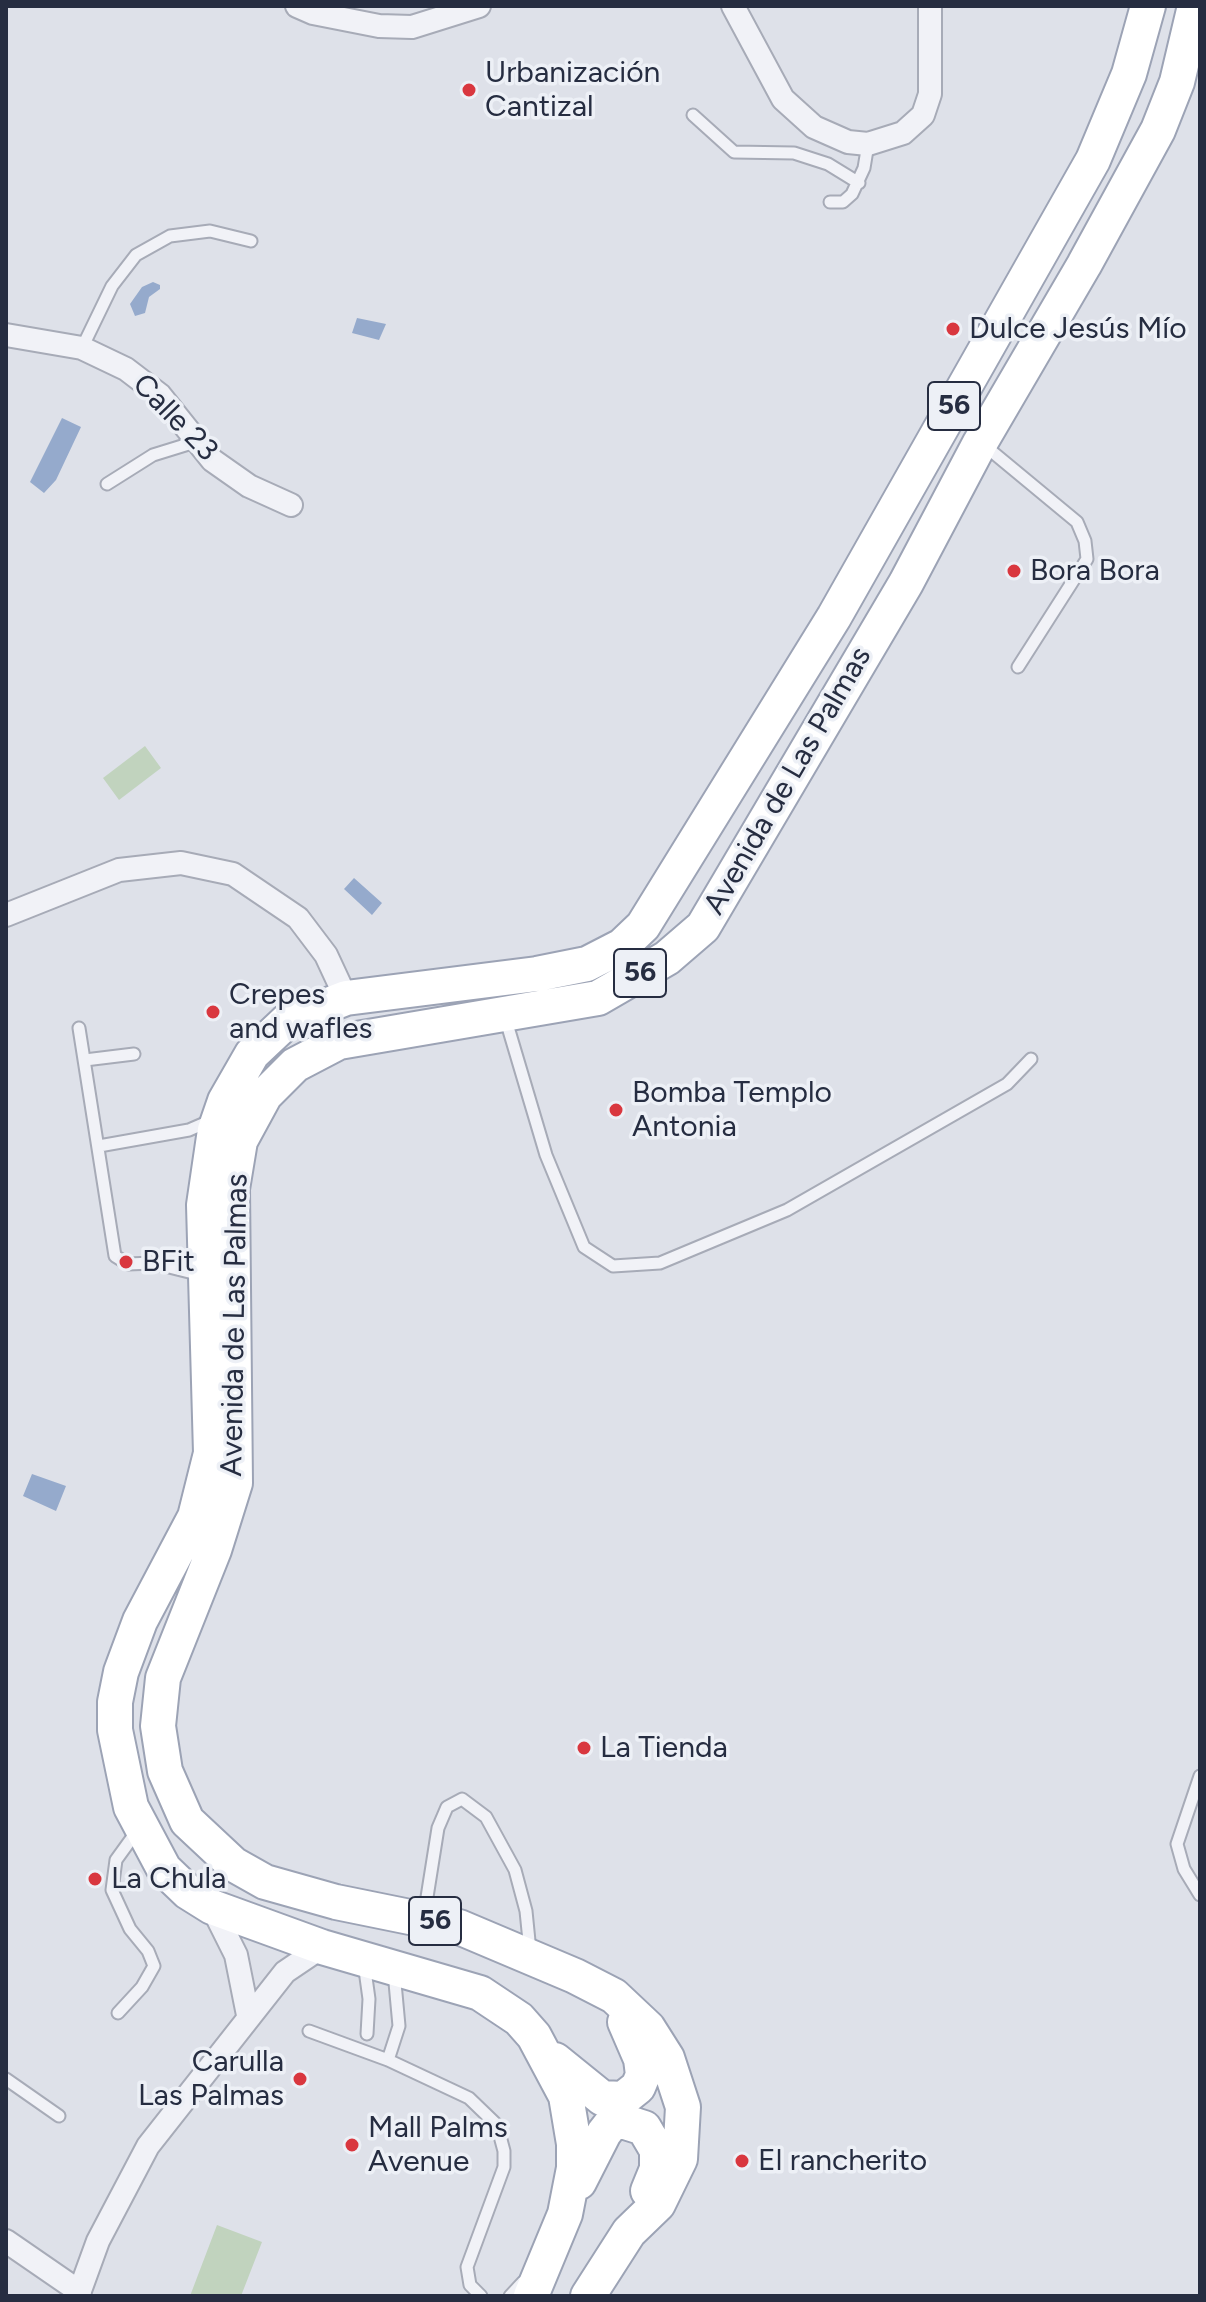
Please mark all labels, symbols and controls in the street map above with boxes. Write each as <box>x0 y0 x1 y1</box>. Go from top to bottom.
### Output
place label: Urbanización Cantizal <box>485 55 660 126</box>
marker: Urbanización Cantizal <box>460 81 478 99</box>
place label: Dulce Jesús Mío <box>969 311 1187 347</box>
marker: Dulce Jesús Mío <box>944 320 962 338</box>
street label: Calle 23 <box>125 367 225 469</box>
road number: 56 <box>928 382 980 430</box>
place label: Bora Bora <box>1030 553 1160 589</box>
marker: Bora Bora <box>1005 562 1023 580</box>
street label: Avenida de Las Palmas <box>697 641 879 921</box>
road number: 56 <box>614 949 666 997</box>
place label: Crepes and wafles <box>229 977 373 1048</box>
marker: Crepes and wafles <box>204 1003 222 1021</box>
place label: Bomba Templo Antonia <box>632 1075 832 1146</box>
marker: Bomba Templo Antonia <box>607 1101 625 1119</box>
street label: Avenida de Las Palmas <box>214 1173 256 1477</box>
place label: BFit <box>142 1244 195 1280</box>
marker: BFit <box>117 1253 135 1271</box>
place label: La Tienda <box>600 1730 728 1766</box>
marker: La Tienda <box>575 1739 593 1757</box>
place label: La Chula <box>111 1861 226 1897</box>
marker: La Chula <box>86 1870 104 1888</box>
road number: 56 <box>409 1897 461 1945</box>
place label: Carulla Las Palmas <box>138 2044 284 2114</box>
marker: Carulla Las Palmas <box>291 2070 309 2088</box>
place label: Mall Palms Avenue <box>368 2110 508 2180</box>
marker: Mall Palms Avenue <box>343 2136 361 2154</box>
place label: El rancherito <box>758 2143 927 2179</box>
marker: El rancherito <box>733 2152 751 2170</box>

